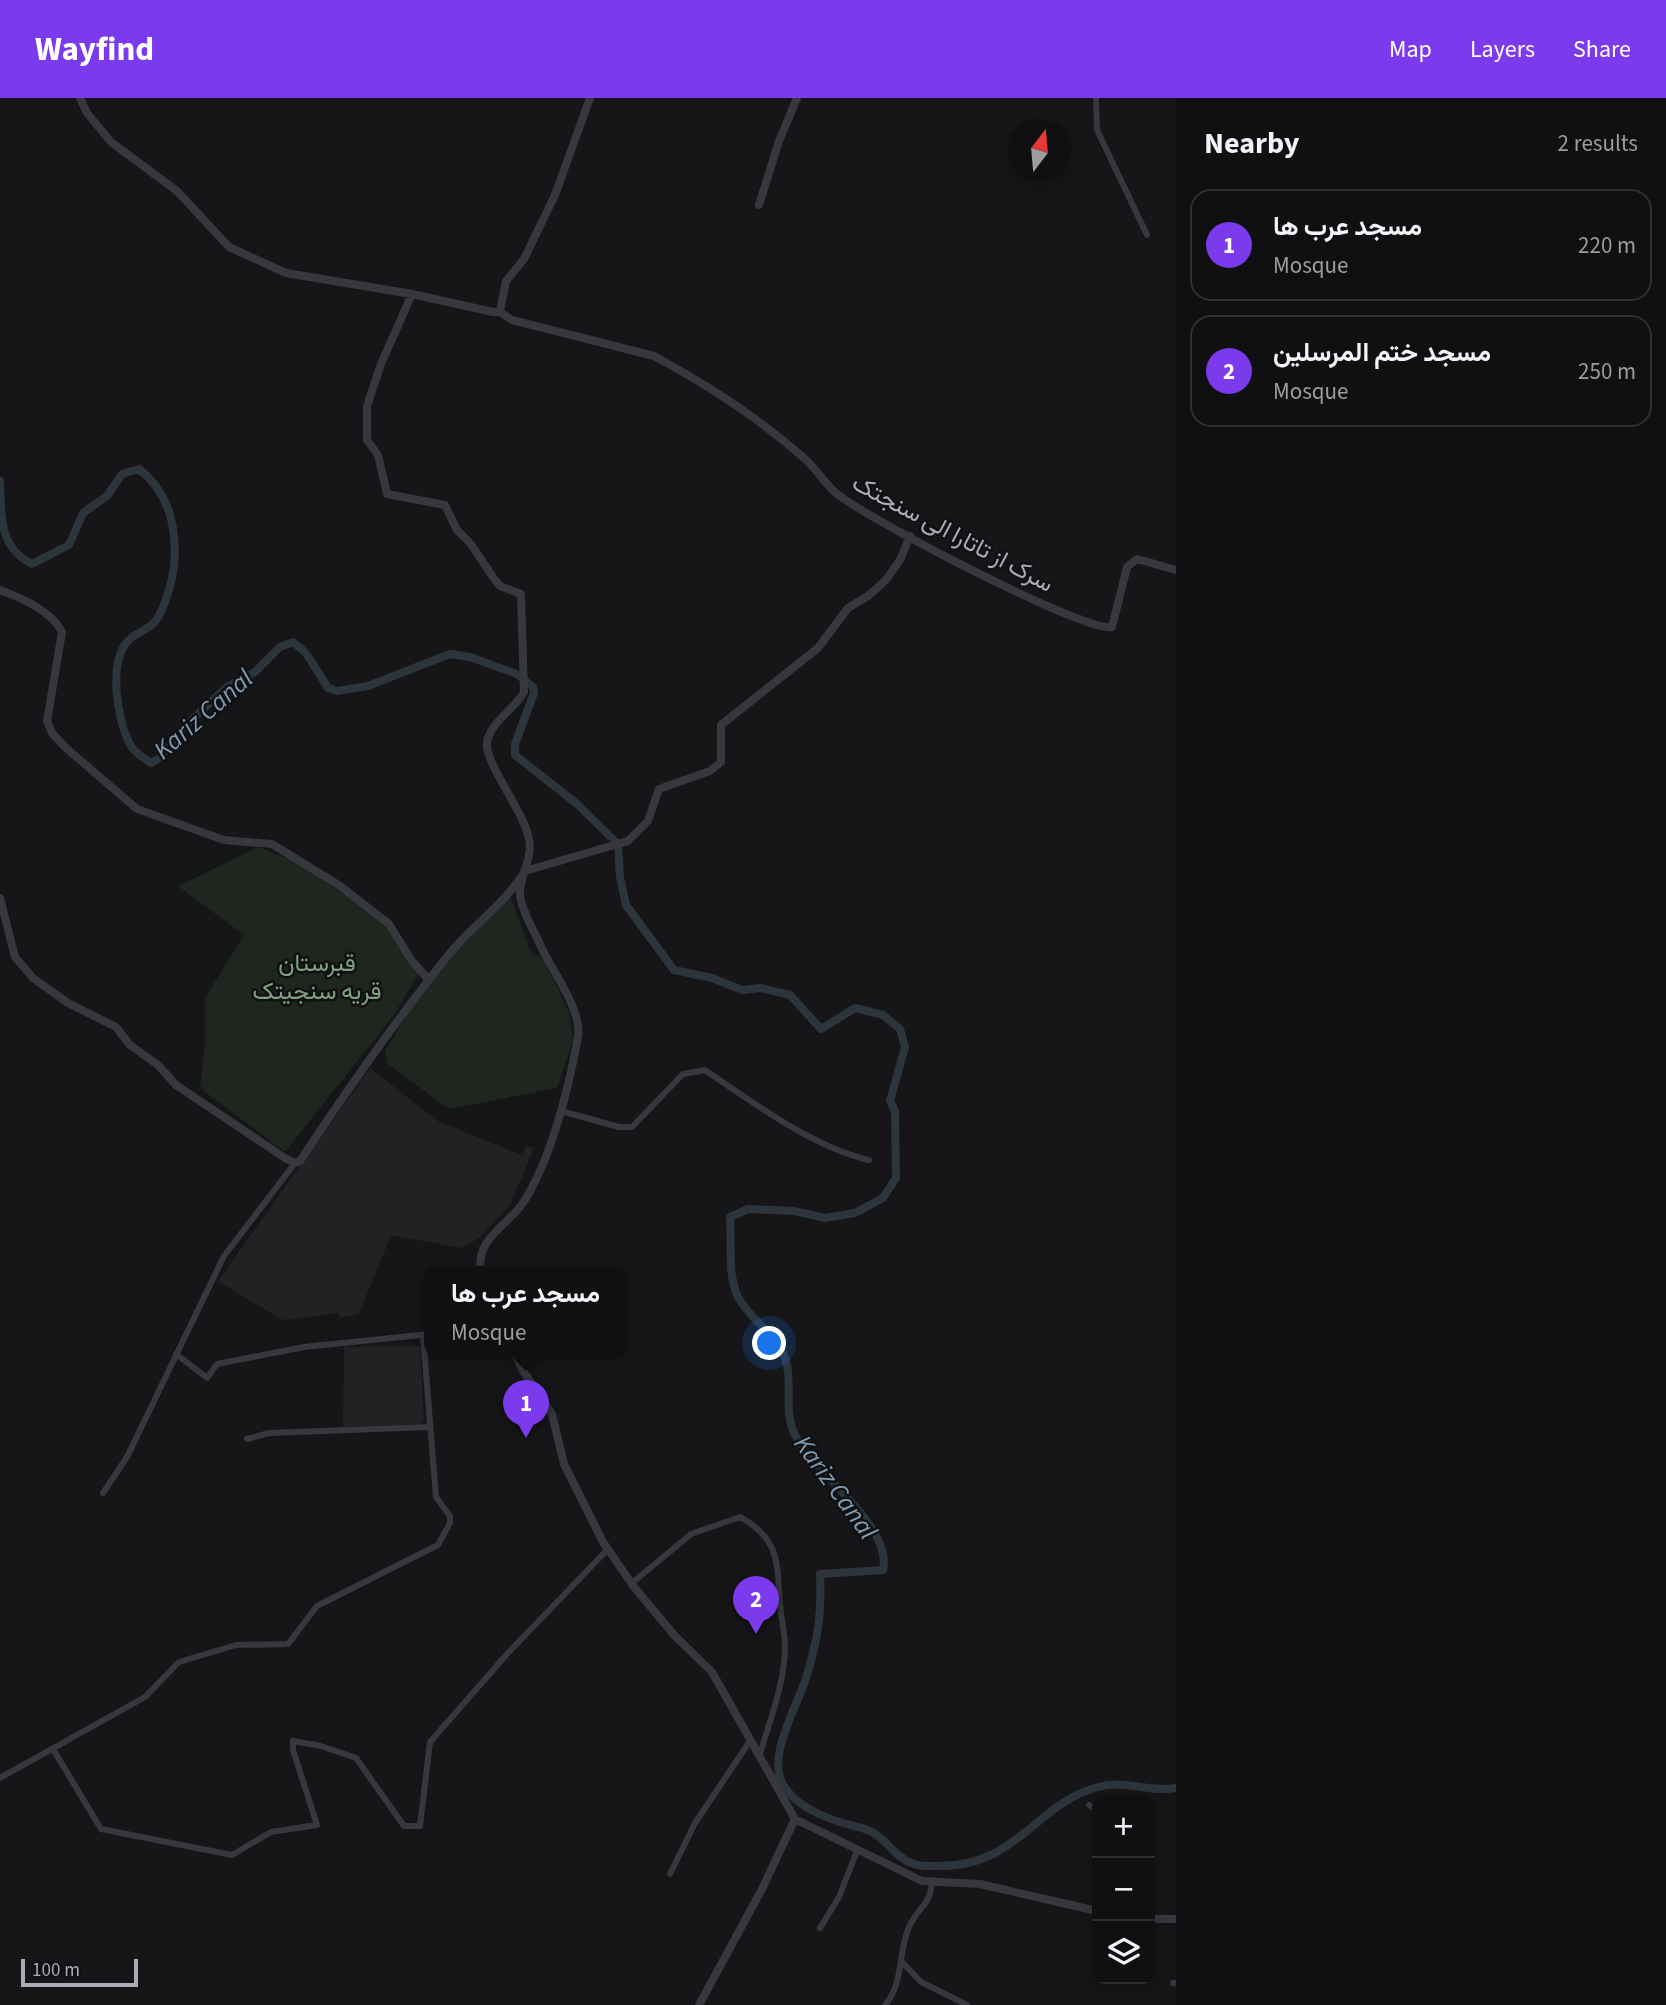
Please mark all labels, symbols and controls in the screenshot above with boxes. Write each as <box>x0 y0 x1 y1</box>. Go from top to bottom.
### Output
text: Wayfind <box>35 26 154 73</box>
text: Map <box>1389 32 1432 67</box>
text: Layers <box>1470 32 1535 67</box>
text: Share <box>1573 32 1631 67</box>
north arrow <box>1008 119 1071 182</box>
text: Nearby <box>1204 122 1299 165</box>
text: 2 results <box>1558 127 1638 160</box>
text: مسجد عرب ها <box>1273 208 1422 245</box>
text: 1 <box>1223 229 1235 262</box>
text: 220 m <box>1578 229 1636 262</box>
text: Mosque <box>1273 249 1348 282</box>
text: مسجد ختم المرسلین <box>1273 334 1491 371</box>
text: 2 <box>1223 355 1235 388</box>
text: 250 m <box>1578 355 1636 388</box>
text: Mosque <box>1273 375 1348 408</box>
street label: سرک از تاتارا الی سنجتک <box>846 465 1060 601</box>
water label: Kariz Canal <box>145 660 262 768</box>
park label: قبرستان قریه سنجیتک <box>253 946 381 1009</box>
popup <box>424 1266 627 1357</box>
text: مسجد عرب ها <box>451 1275 600 1312</box>
text: Mosque <box>451 1316 526 1349</box>
your location <box>752 1326 786 1360</box>
pin: 1 <box>503 1380 549 1438</box>
water label: Kariz Canal <box>785 1427 887 1548</box>
pin: 2 <box>733 1576 779 1634</box>
map controls <box>1092 1795 1155 1984</box>
button: + <box>1092 1795 1155 1858</box>
button: − <box>1092 1858 1155 1921</box>
button: layers <box>1092 1921 1155 1984</box>
scale bar <box>21 1956 138 1988</box>
text: 100 m <box>32 1957 80 1984</box>

